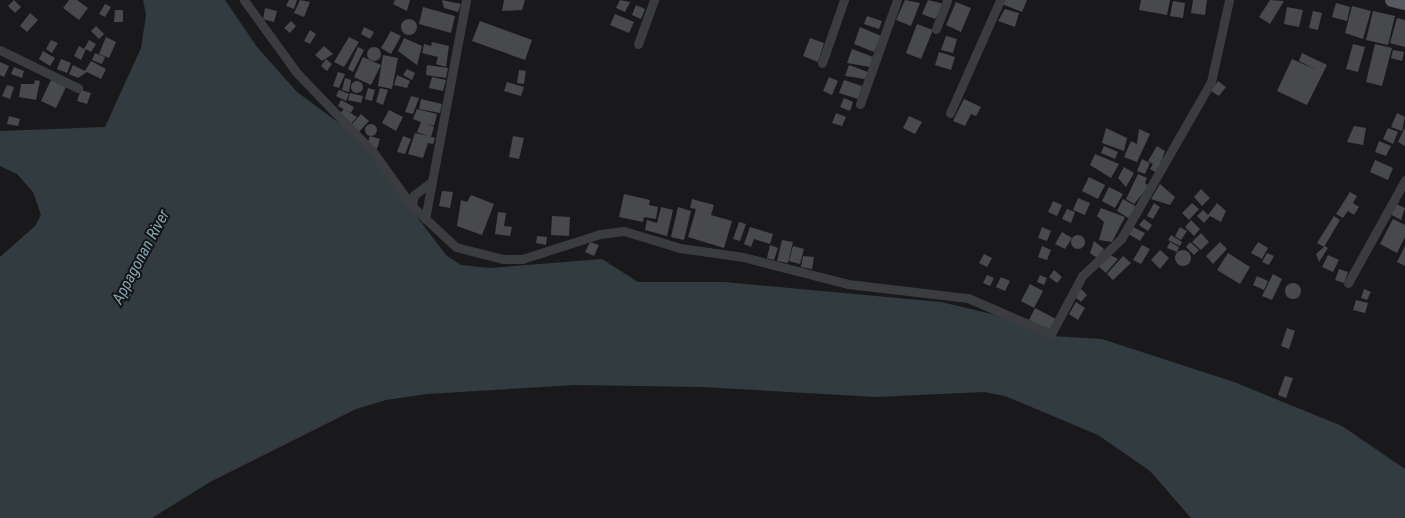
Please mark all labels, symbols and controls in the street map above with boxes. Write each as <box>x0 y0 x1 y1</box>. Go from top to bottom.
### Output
water label: Appagonan River <box>108 207 174 307</box>

